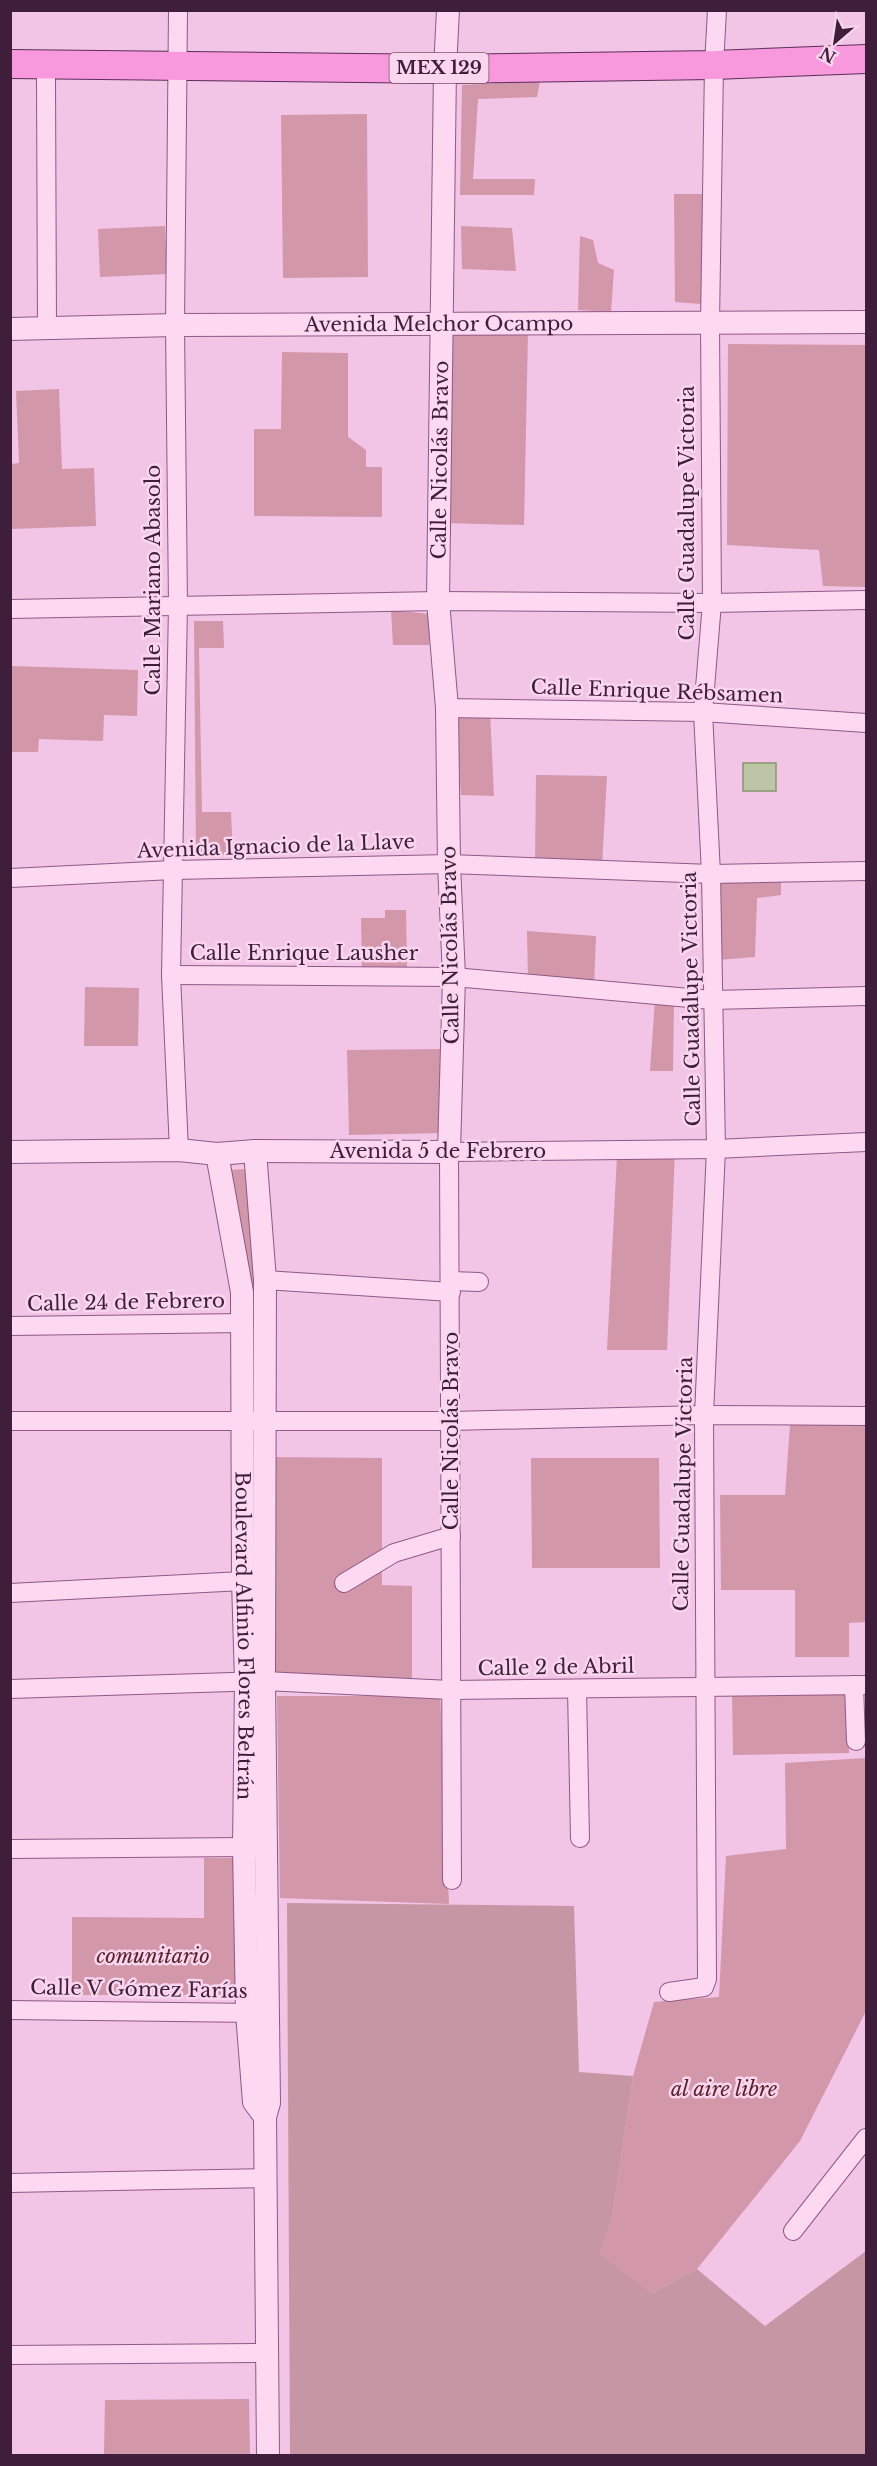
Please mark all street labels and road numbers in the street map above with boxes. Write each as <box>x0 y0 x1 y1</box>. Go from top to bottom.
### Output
road number: MEX 129 <box>390 53 488 83</box>
street label: Avenida Melchor Ocampo <box>303 311 573 336</box>
street label: Calle Nicolás Bravo <box>427 360 453 559</box>
street label: Calle Guadalupe Victoria <box>675 385 699 640</box>
street label: Calle Mariano Abasolo <box>141 465 165 695</box>
street label: Calle Enrique Rébsamen <box>530 675 784 707</box>
street label: Avenida Ignacio de la Llave <box>136 829 415 863</box>
street label: Calle Nicolás Bravo <box>436 846 464 1044</box>
street label: Calle Guadalupe Victoria <box>677 871 705 1127</box>
street label: Calle Enrique Lausher <box>190 941 419 965</box>
street label: Avenida 5 de Febrero <box>329 1139 546 1163</box>
street label: Calle 24 de Febrero <box>27 1288 225 1316</box>
street label: Calle Nicolás Bravo <box>439 1332 463 1530</box>
street label: Calle Guadalupe Victoria <box>669 1356 697 1612</box>
street label: Boulevard Alfinio Flores Beltrán <box>231 1471 258 1800</box>
street label: Calle 2 de Abril <box>477 1654 635 1680</box>
street label: Calle V Gómez Farías <box>30 1975 248 2003</box>

